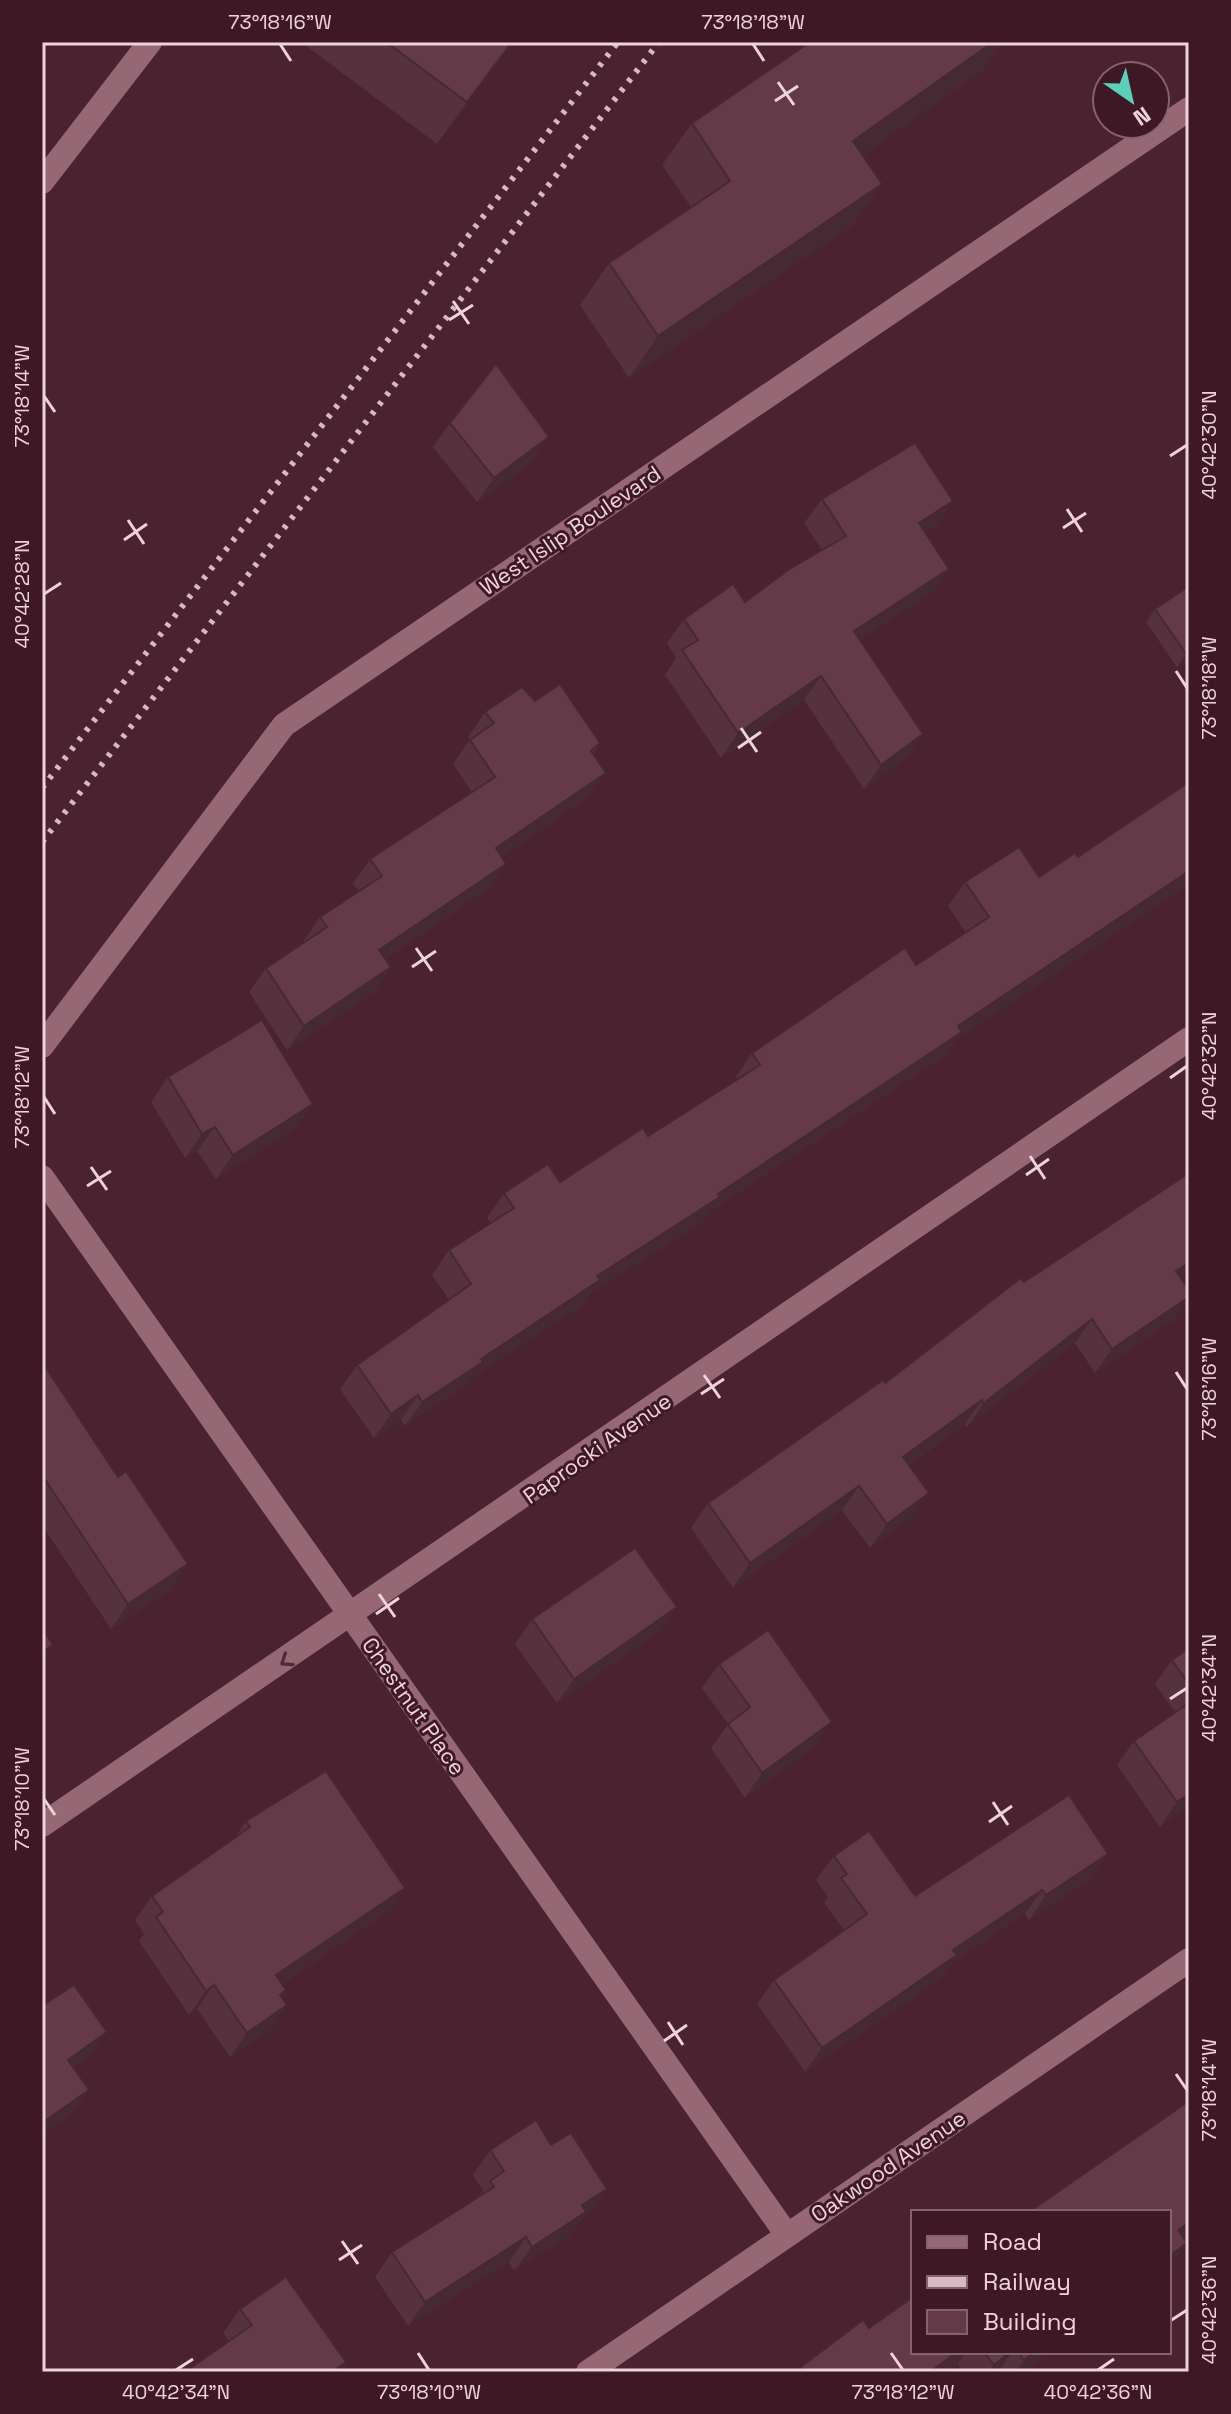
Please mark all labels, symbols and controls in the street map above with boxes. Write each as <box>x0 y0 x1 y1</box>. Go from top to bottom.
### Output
text: 73°18'16"W <box>228 9 332 35</box>
text: 73°18'18"W <box>701 9 805 35</box>
north arrow <box>1091 60 1171 140</box>
text: N <box>1128 101 1156 132</box>
text: 73°18'14"W <box>9 345 35 447</box>
text: 40°42'30"N <box>1196 390 1222 500</box>
street label: West Islip Boulevard <box>474 459 666 601</box>
text: 40°42'28"N <box>9 540 35 648</box>
text: 73°18'18"W <box>1196 636 1222 740</box>
text: 40°42'32"N <box>1196 1012 1222 1120</box>
text: 73°18'12"W <box>9 1045 35 1149</box>
text: 73°18'16"W <box>1196 1337 1222 1441</box>
street label: Paprocki Avenue <box>517 1386 677 1510</box>
street label: Chestnut Place <box>356 1632 472 1780</box>
text: 40°42'34"N <box>1196 1634 1222 1742</box>
one-way arrow <box>281 1651 295 1666</box>
text: 73°18'10"W <box>9 1747 35 1851</box>
text: 73°18'14"W <box>1196 2039 1222 2141</box>
street label: Oakwood Avenue <box>805 2104 971 2228</box>
legend <box>911 2210 1171 2354</box>
text: Road <box>983 2226 1042 2257</box>
text: 40°42'36"N <box>1196 2256 1222 2364</box>
text: Railway <box>983 2266 1071 2297</box>
text: Building <box>983 2306 1077 2337</box>
text: 40°42'34"N <box>122 2379 230 2405</box>
text: 73°18'10"W <box>377 2379 481 2405</box>
text: 73°18'12"W <box>851 2379 955 2405</box>
text: 40°42'36"N <box>1044 2379 1152 2405</box>

